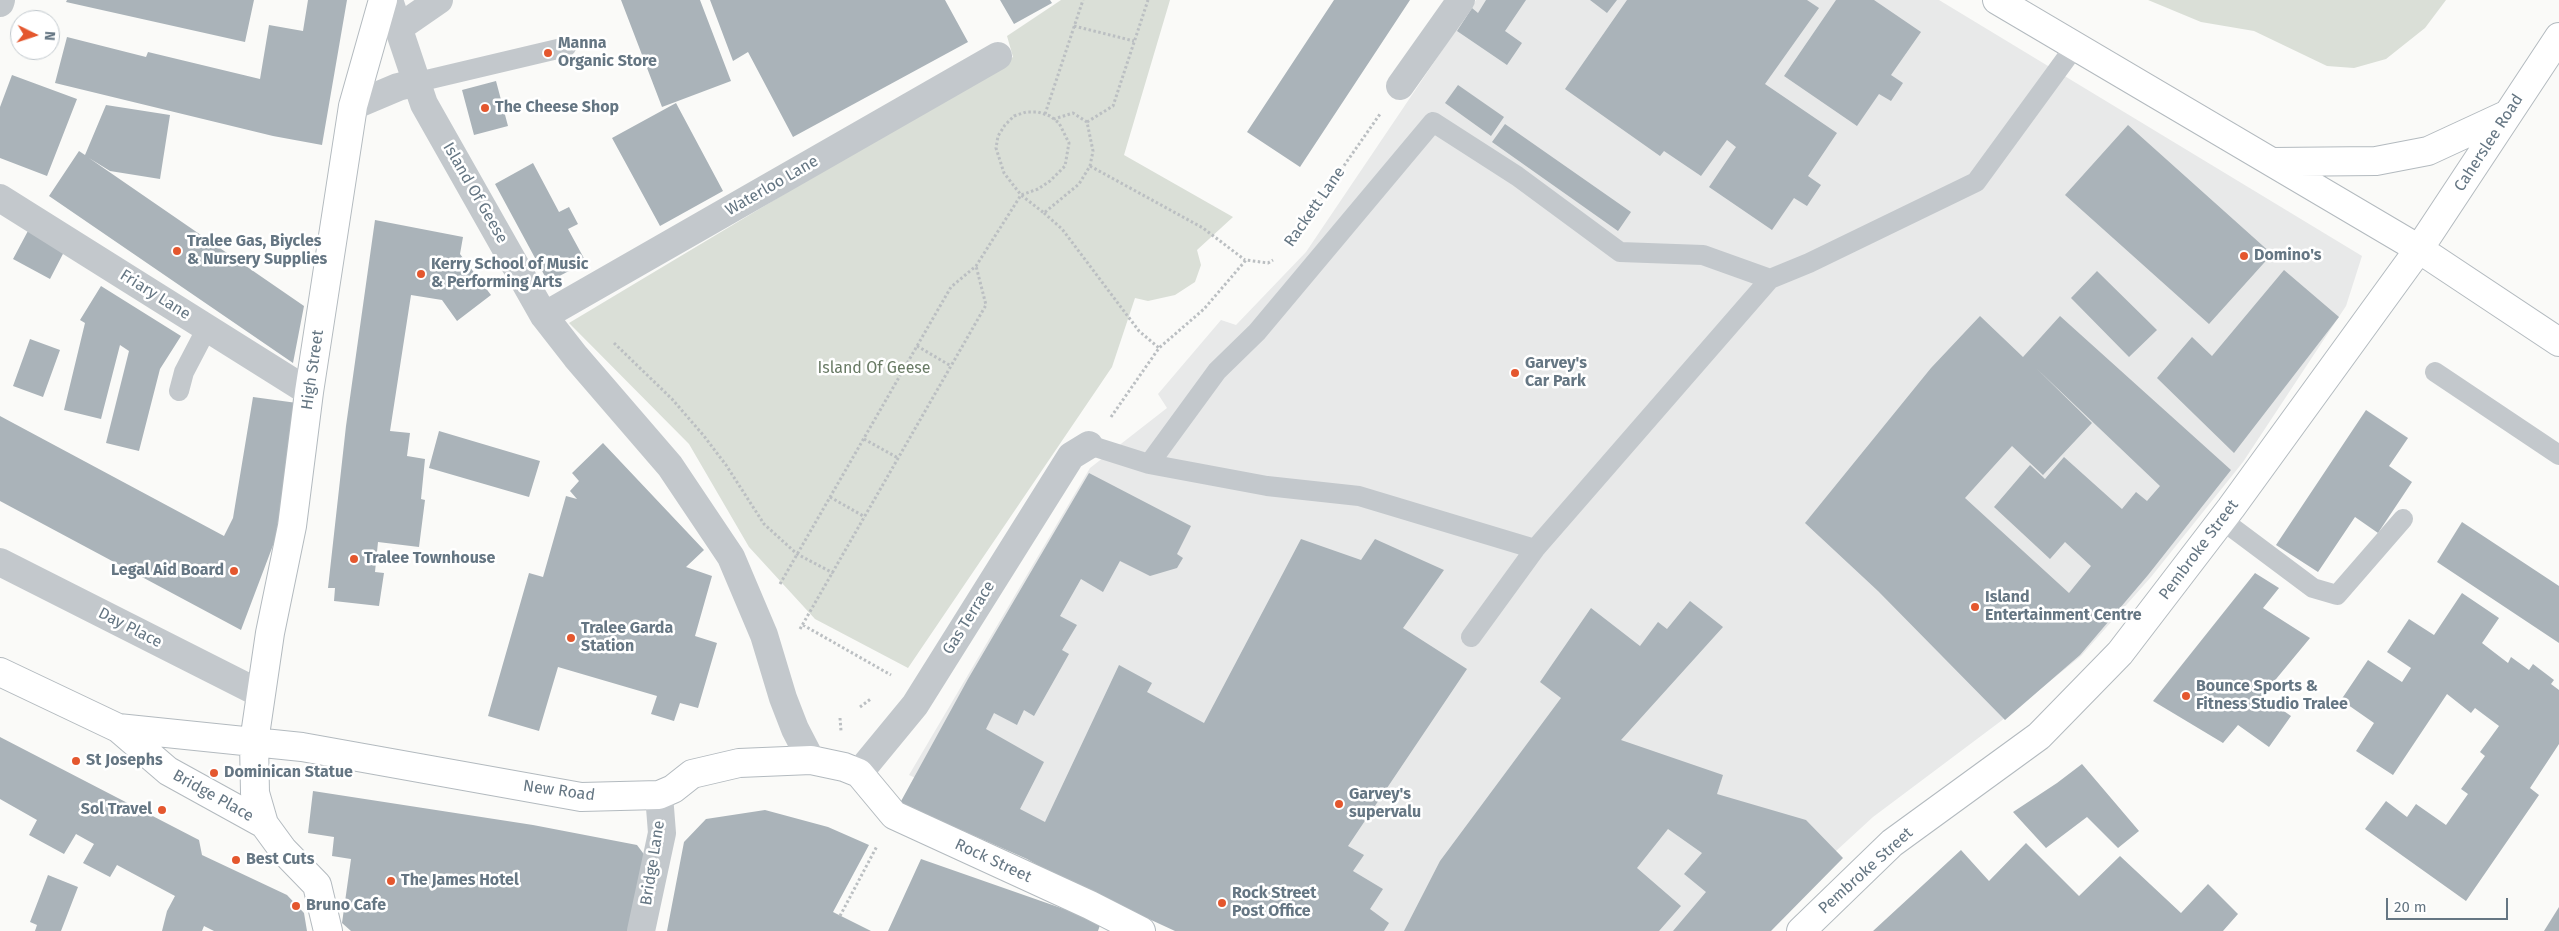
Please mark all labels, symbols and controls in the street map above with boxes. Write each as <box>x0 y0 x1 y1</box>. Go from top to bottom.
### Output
north arrow <box>10 10 60 60</box>
text: N <box>41 31 58 41</box>
place label: Manna Organic Store <box>558 34 657 72</box>
marker: Manna Organic Store <box>542 47 554 59</box>
street label: Caherslee Road <box>2450 91 2528 195</box>
place label: The Cheese Shop <box>495 98 619 118</box>
marker: The Cheese Shop <box>479 102 491 114</box>
street label: Island Of Geese <box>438 139 512 247</box>
street label: Waterloo Lane <box>722 152 822 220</box>
street label: Rackett Lane <box>1280 163 1350 251</box>
place label: Tralee Gas, Biycles & Nursery Supplies <box>187 232 327 270</box>
marker: Tralee Gas, Biycles & Nursery Supplies <box>171 245 183 257</box>
place label: Domino's <box>2254 246 2322 266</box>
marker: Domino's <box>2238 250 2250 262</box>
place label: Kerry School of Music & Performing Arts <box>431 255 588 293</box>
street label: Friary Lane <box>116 266 194 324</box>
marker: Kerry School of Music & Performing Arts <box>415 268 427 280</box>
street label: High Street <box>298 329 328 411</box>
place label: Garvey's Car Park <box>1525 354 1587 392</box>
park label: Island Of Geese <box>817 359 931 379</box>
marker: Garvey's Car Park <box>1509 367 1521 379</box>
street label: Pembroke Street <box>2155 496 2243 604</box>
place label: Tralee Townhouse <box>364 549 495 569</box>
marker: Tralee Townhouse <box>348 553 360 565</box>
place label: Legal Aid Board <box>111 561 224 581</box>
marker: Legal Aid Board <box>228 565 240 577</box>
street label: Gas Terrace <box>939 578 999 658</box>
place label: Island Entertainment Centre <box>1985 588 2142 626</box>
marker: Island Entertainment Centre <box>1969 601 1981 613</box>
street label: Day Place <box>95 604 165 652</box>
place label: Tralee Garda Station <box>581 619 673 657</box>
marker: Tralee Garda Station <box>565 632 577 644</box>
place label: Bounce Sports & Fitness Studio Tralee <box>2196 677 2348 715</box>
marker: Bounce Sports & Fitness Studio Tralee <box>2180 690 2192 702</box>
place label: St Josephs <box>86 751 163 771</box>
marker: St Josephs <box>70 755 82 767</box>
place label: Dominican Statue <box>224 763 353 783</box>
street label: Bridge Place <box>169 766 257 826</box>
marker: Dominican Statue <box>208 767 220 779</box>
street label: New Road <box>522 776 596 806</box>
place label: Garvey's supervalu <box>1349 785 1421 823</box>
marker: Garvey's supervalu <box>1333 798 1345 810</box>
place label: Sol Travel <box>81 800 152 820</box>
marker: Sol Travel <box>156 804 168 816</box>
street label: Bridge Lane <box>637 819 669 907</box>
street label: Pembroke Street <box>1815 824 1917 918</box>
street label: Rock Street <box>952 835 1034 887</box>
place label: Best Cuts <box>246 850 314 870</box>
marker: Best Cuts <box>230 854 242 866</box>
place label: The James Hotel <box>401 871 519 891</box>
marker: The James Hotel <box>385 875 397 887</box>
place label: Rock Street Post Office <box>1232 884 1316 922</box>
scale bar <box>2389 888 2512 920</box>
place label: Bruno Cafe <box>306 896 386 916</box>
marker: Rock Street Post Office <box>1216 897 1228 909</box>
text: 20 m <box>2394 898 2427 916</box>
marker: Bruno Cafe <box>290 900 302 912</box>

